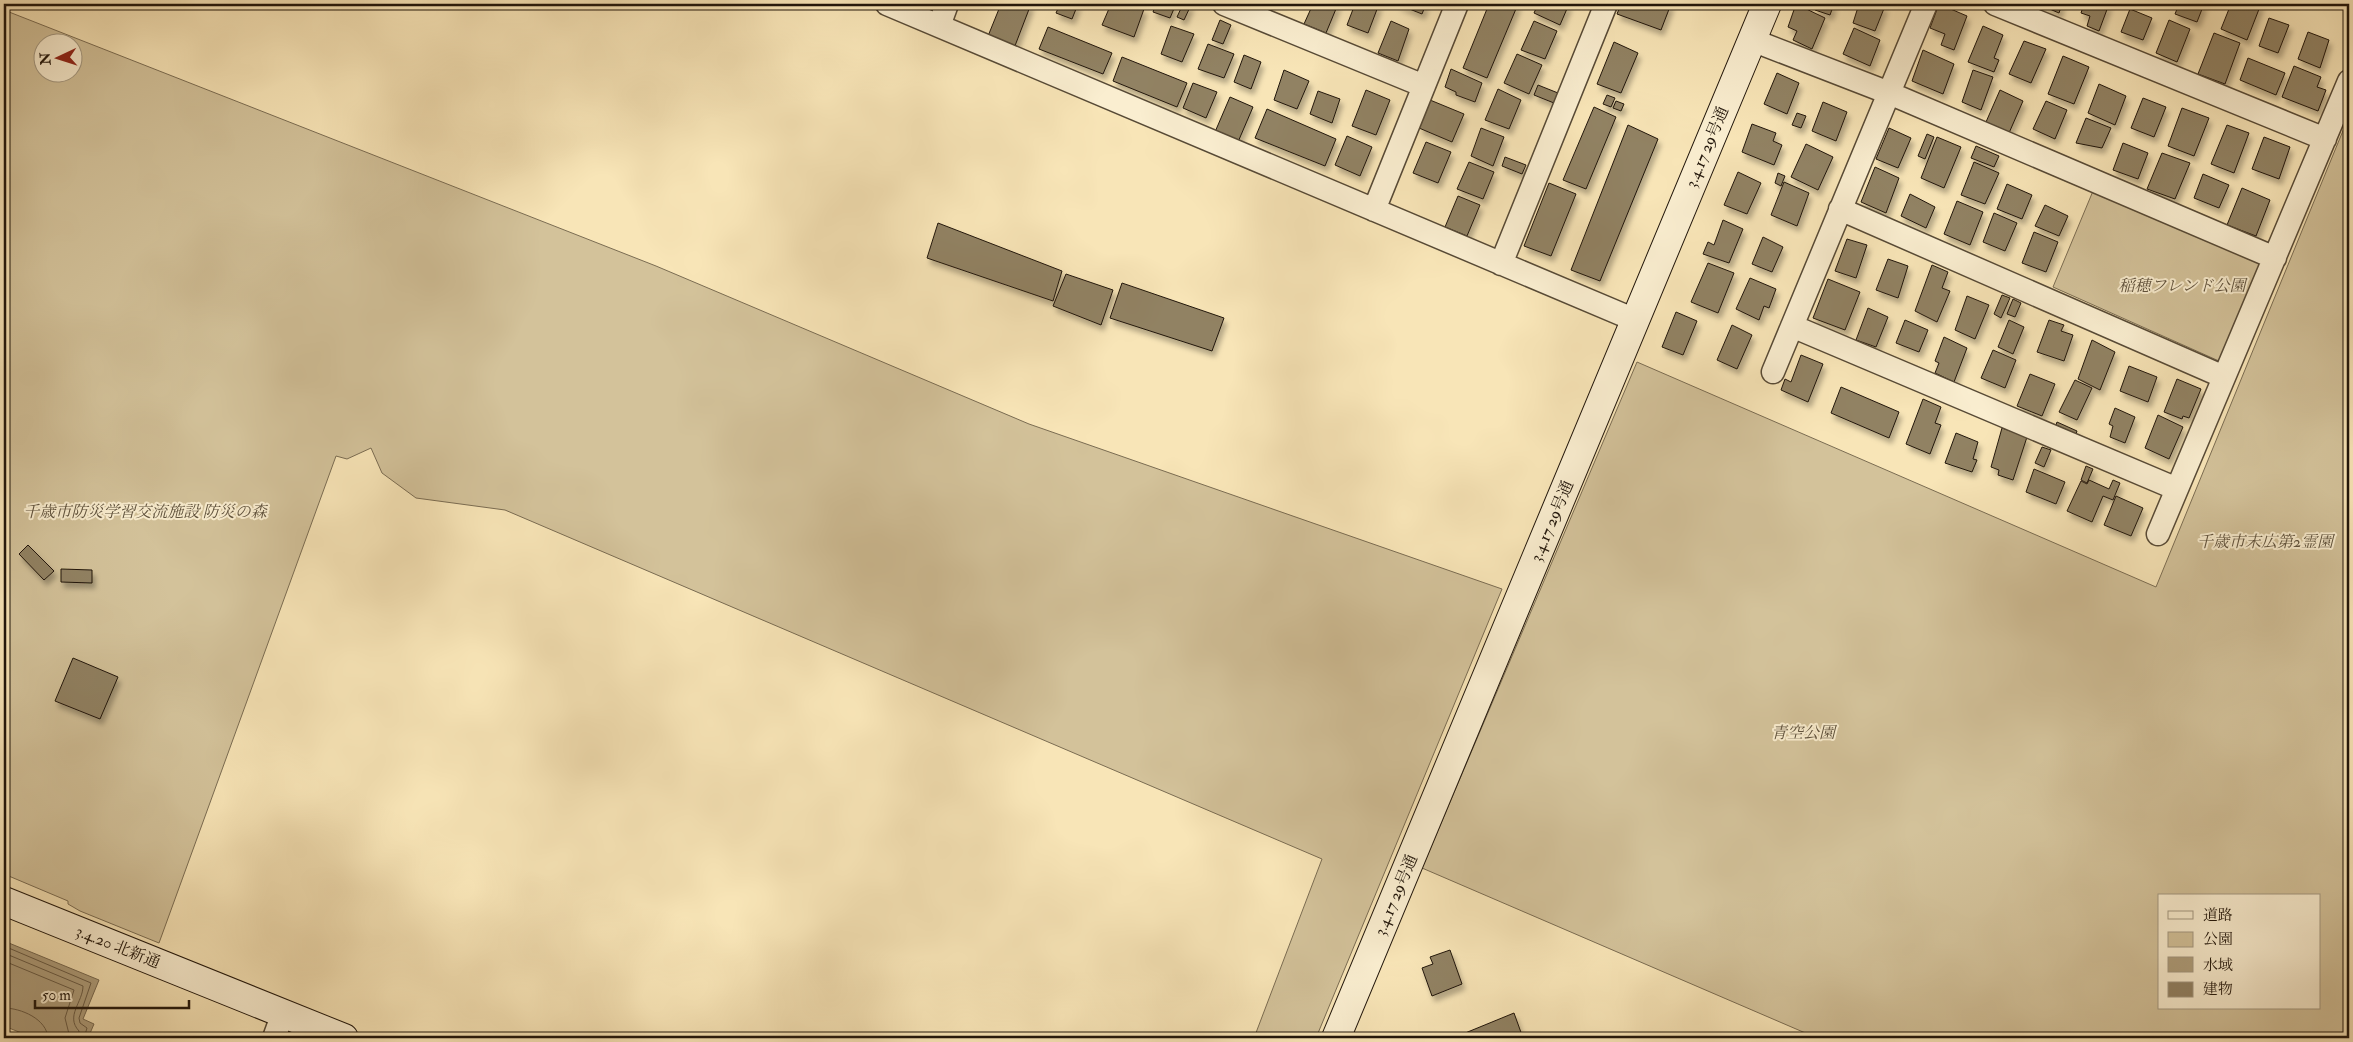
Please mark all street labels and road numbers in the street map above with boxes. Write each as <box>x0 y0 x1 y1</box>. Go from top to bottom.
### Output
street label: 3.4.17 29号通 <box>1681 103 1733 191</box>
street label: 3.4.17 29号通 <box>1526 477 1578 565</box>
street label: 3.4.17 29号通 <box>1370 851 1422 939</box>
street label: 3.4.20 北新通 <box>73 921 163 973</box>

